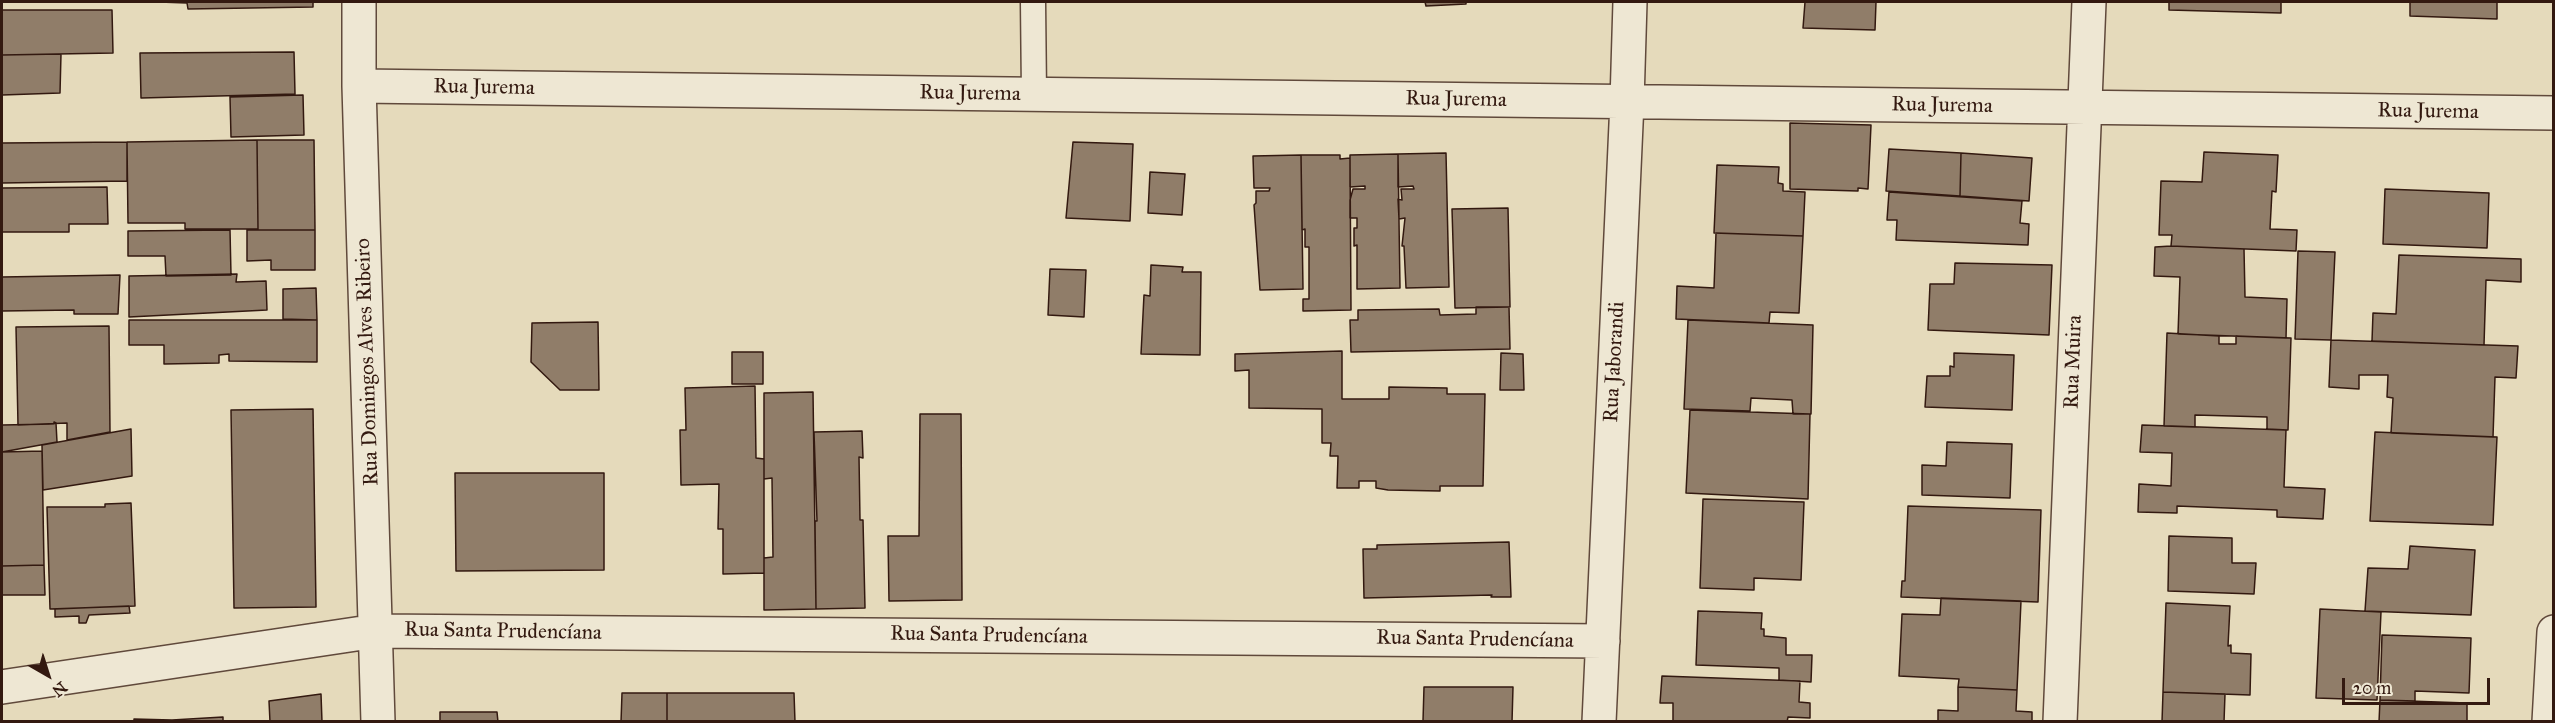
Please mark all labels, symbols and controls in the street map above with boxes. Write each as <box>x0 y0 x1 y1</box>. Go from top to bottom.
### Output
street label: Rua Jurema <box>433 75 535 101</box>
street label: Rua Jurema <box>919 81 1021 107</box>
street label: Rua Jurema <box>1405 87 1507 113</box>
street label: Rua Jurema <box>1891 93 1993 119</box>
street label: Rua Jurema <box>2377 99 2479 125</box>
street label: Rua Domingos Alves Ribeiro <box>351 238 385 486</box>
street label: Rua Jaborandi <box>1599 301 1631 423</box>
street label: Rua Muira <box>2060 314 2088 410</box>
street label: Rua Santa Prudencíana <box>404 618 602 646</box>
street label: Rua Santa Prudencíana <box>890 622 1088 650</box>
street label: Rua Santa Prudencíana <box>1376 626 1574 654</box>
north arrow <box>18 645 78 705</box>
scale bar <box>2345 666 2494 704</box>
text: 20 m <box>2353 677 2391 699</box>
text: N <box>48 678 71 701</box>

